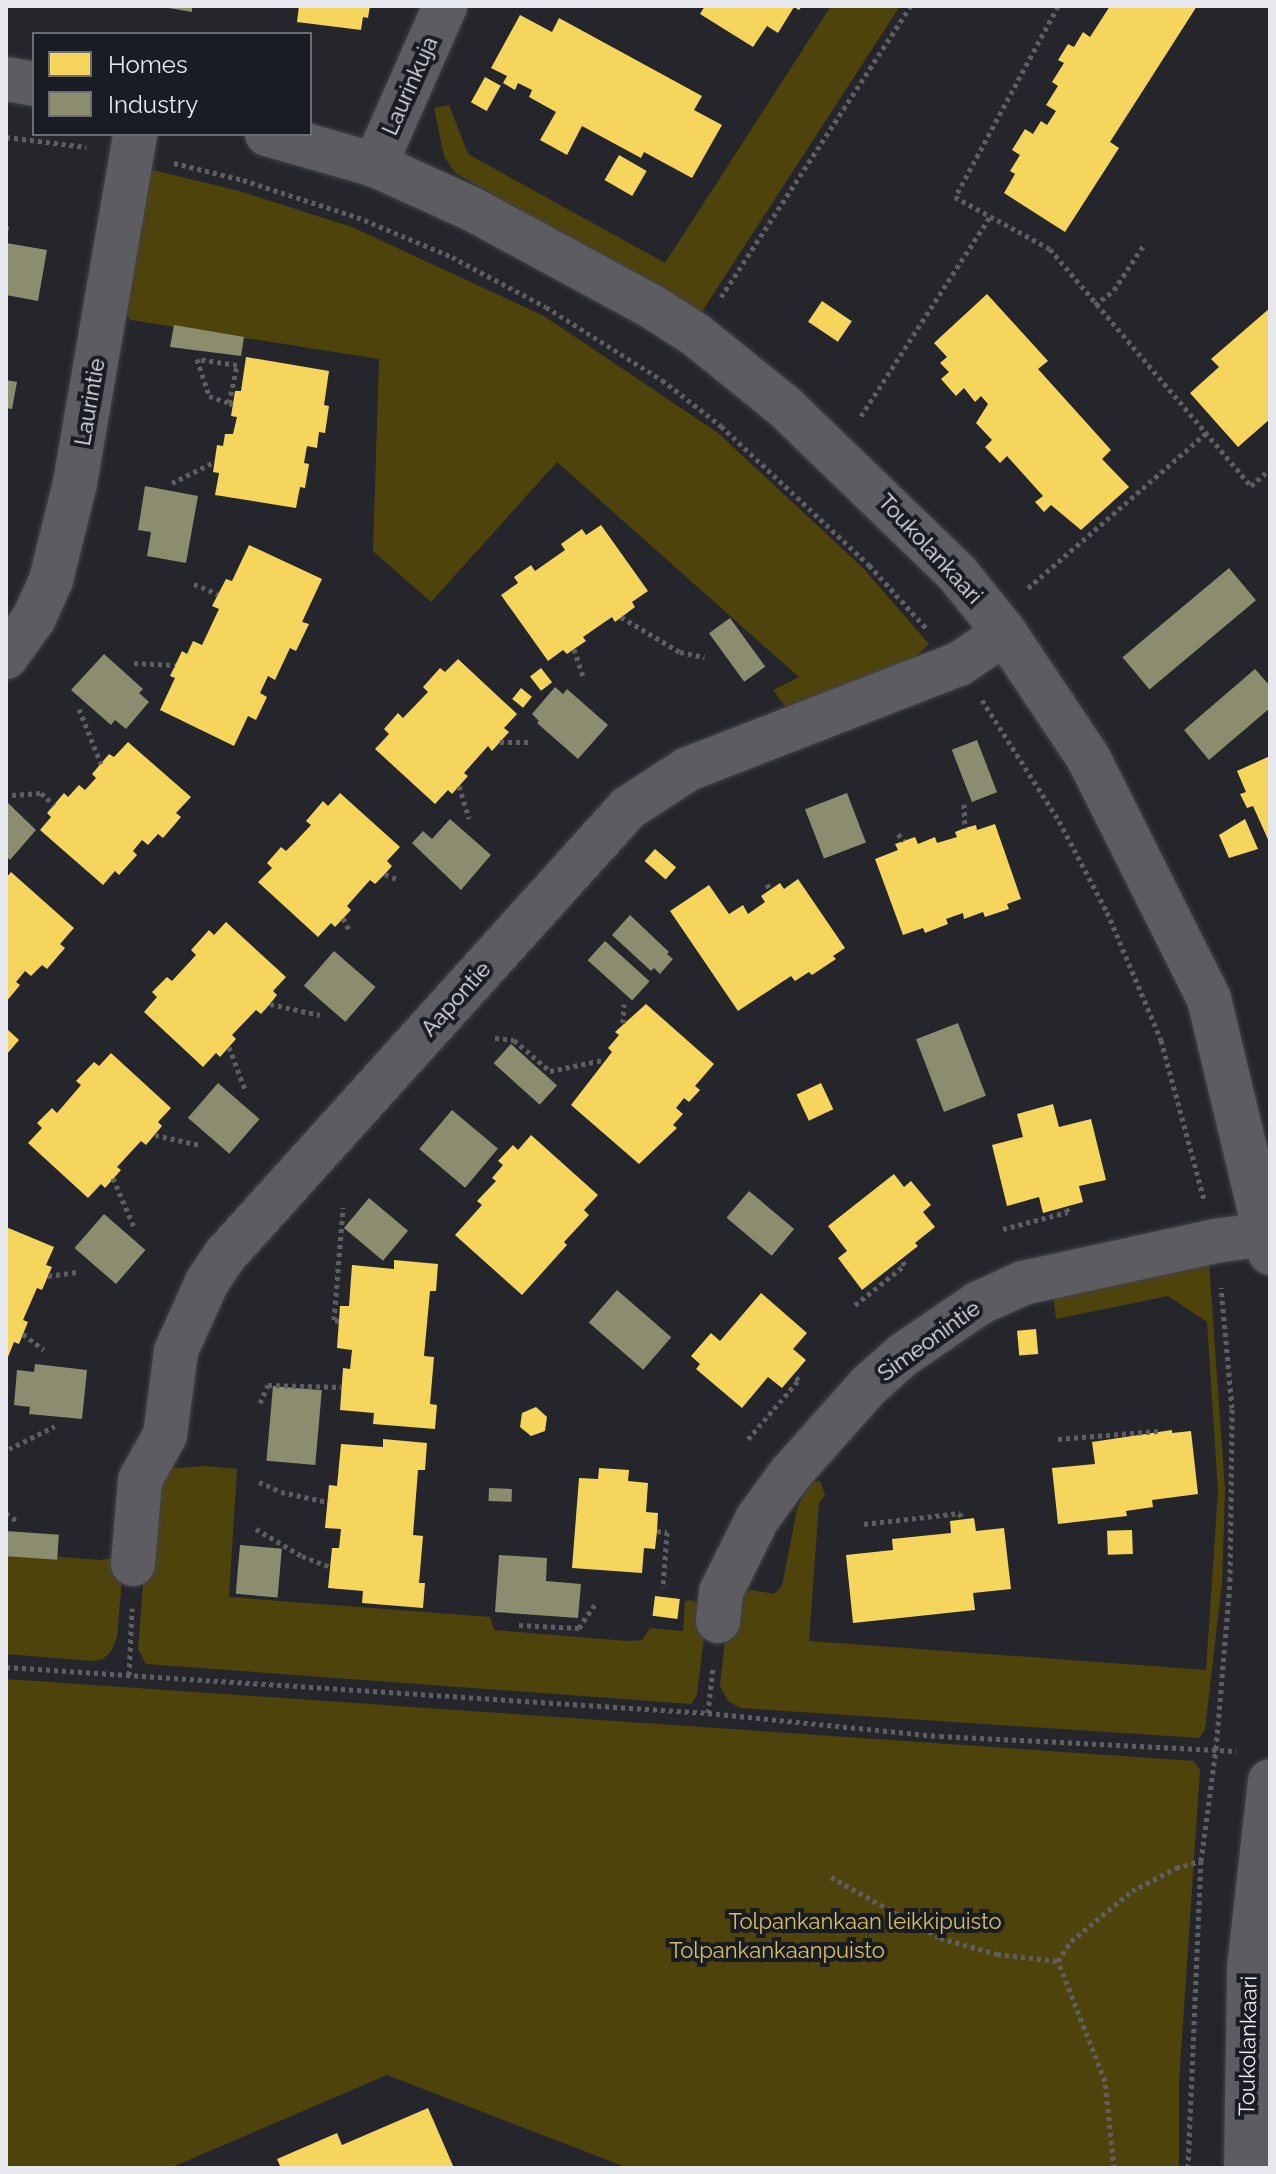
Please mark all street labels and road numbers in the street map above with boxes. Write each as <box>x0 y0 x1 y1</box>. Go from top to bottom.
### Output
street label: Laurinkuja <box>377 33 443 139</box>
street label: Laurintie <box>69 356 111 448</box>
street label: Toukolankaari <box>873 489 987 609</box>
street label: Aapontie <box>416 956 496 1042</box>
street label: Simeonintie <box>873 1295 985 1387</box>
street label: Toukolankaari <box>1234 1976 1262 2116</box>

